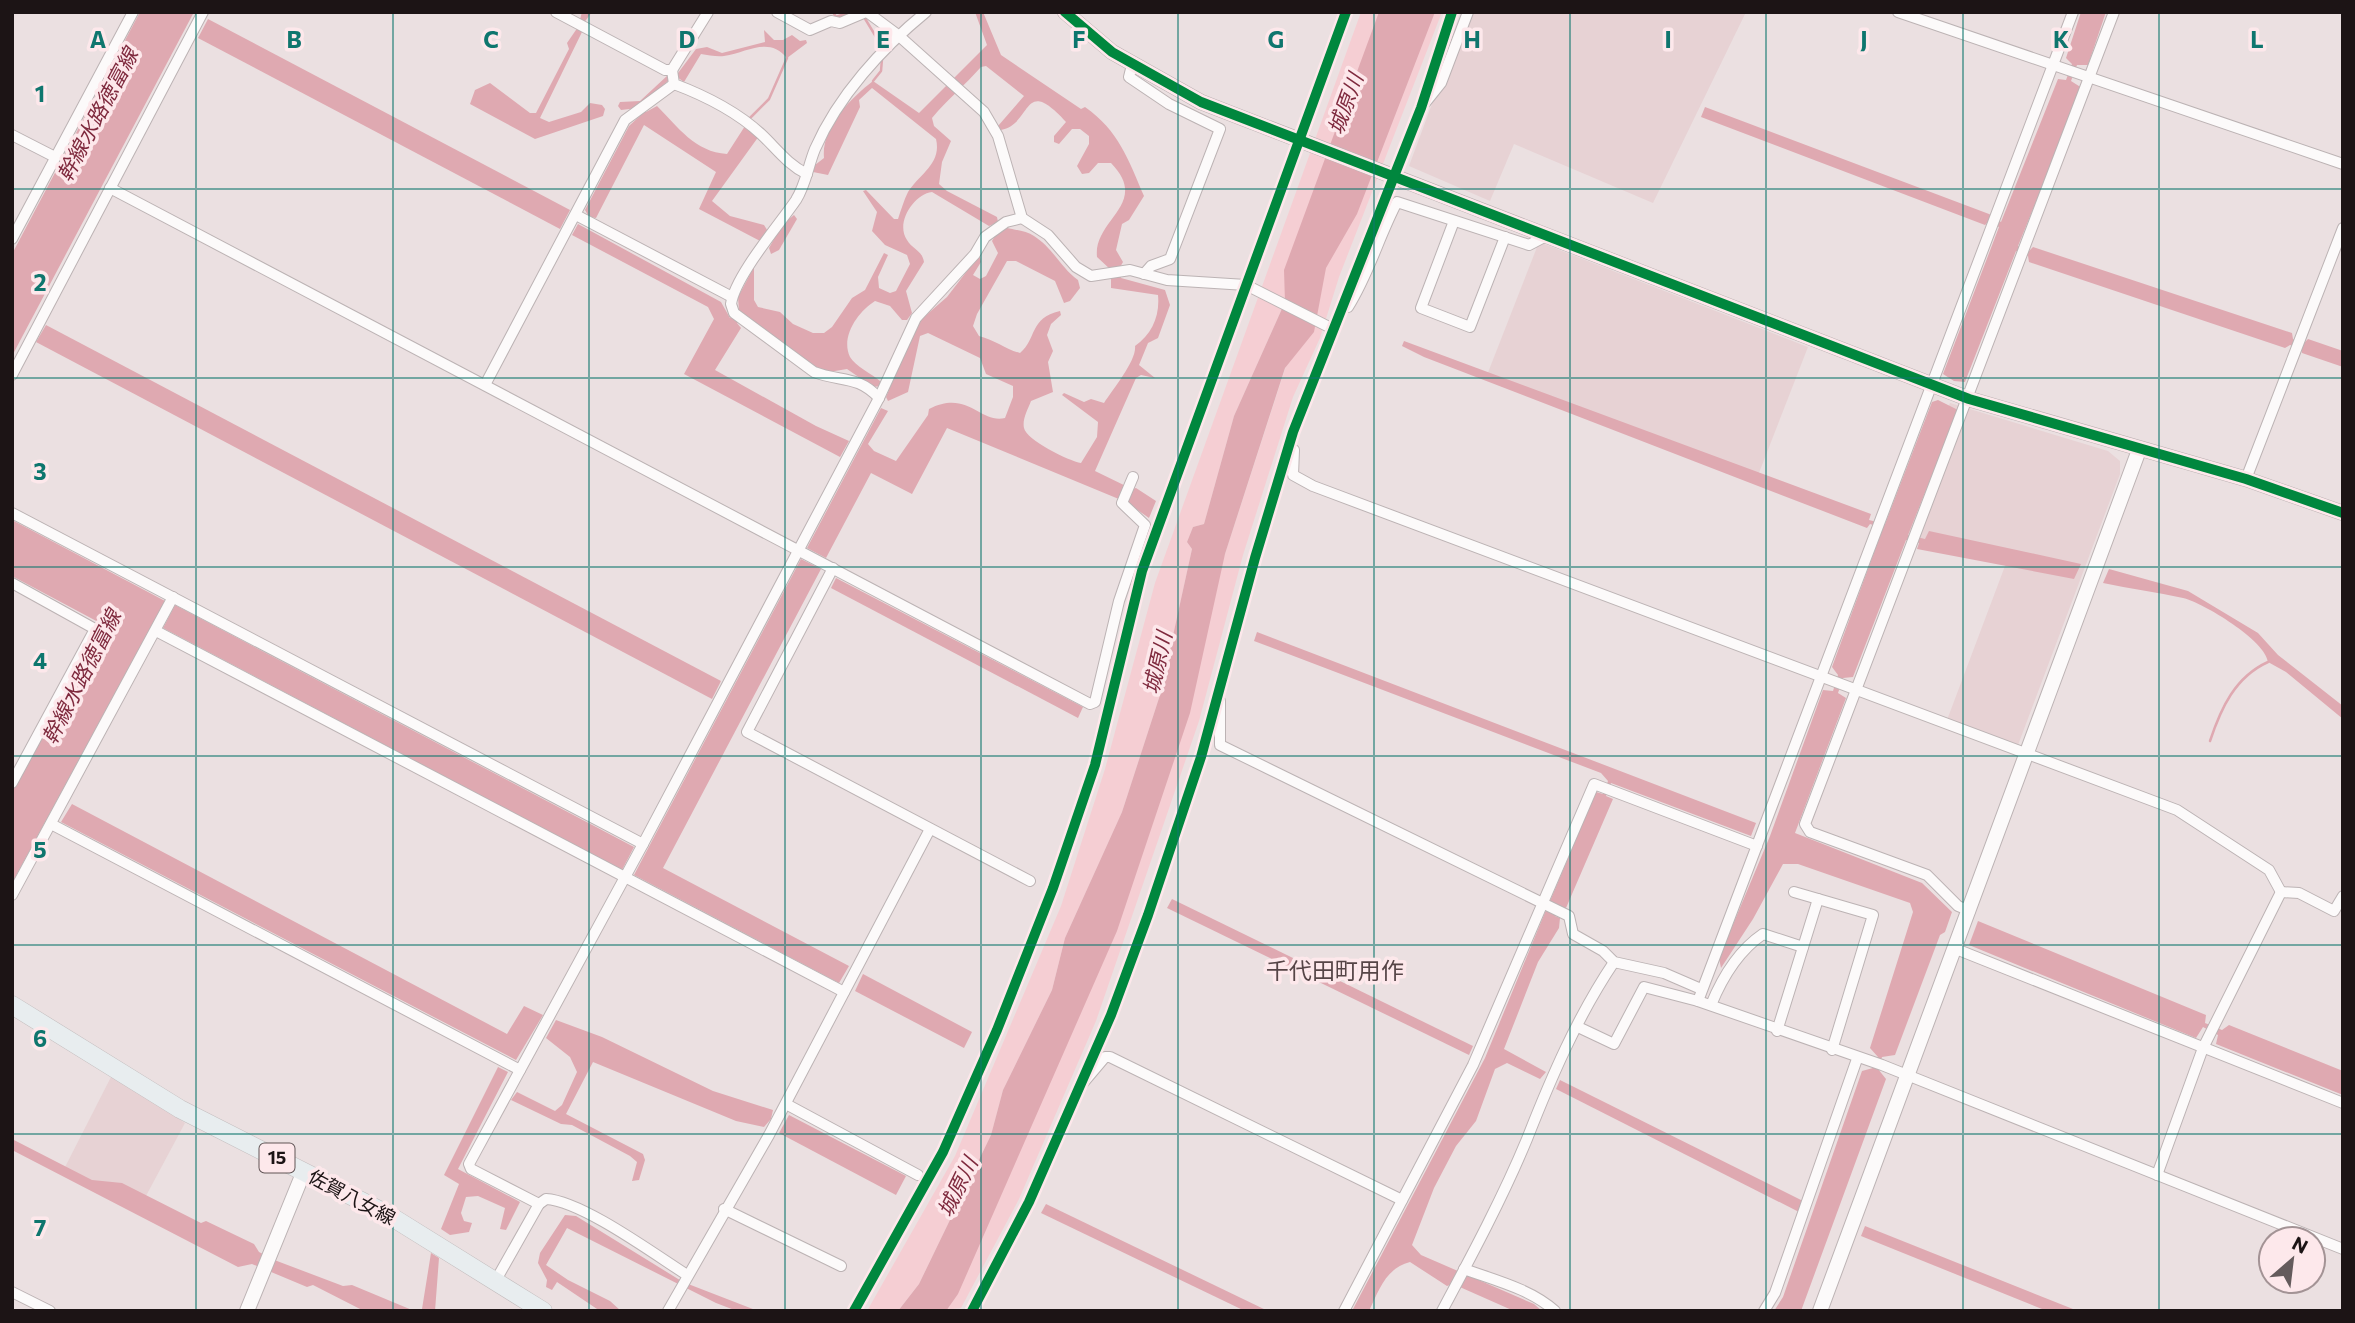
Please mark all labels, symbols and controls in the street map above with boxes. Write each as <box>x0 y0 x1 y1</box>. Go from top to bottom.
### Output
text: A <box>90 25 107 53</box>
text: B <box>286 25 302 53</box>
text: C <box>483 25 499 53</box>
text: D <box>679 25 696 53</box>
text: E <box>876 25 890 53</box>
text: F <box>1072 25 1086 53</box>
text: G <box>1268 25 1284 53</box>
text: H <box>1463 25 1481 53</box>
text: I <box>1664 25 1672 53</box>
text: J <box>1860 25 1868 53</box>
text: K <box>2053 25 2069 53</box>
text: L <box>2250 25 2264 53</box>
water label: 幹線水路徳富線 <box>51 41 144 185</box>
water label: 城原川 <box>1322 68 1368 137</box>
text: 1 <box>35 79 45 107</box>
text: 2 <box>33 268 47 296</box>
text: 3 <box>33 457 47 485</box>
water label: 幹線水路徳富線 <box>36 602 127 747</box>
water label: 城原川 <box>1137 627 1176 696</box>
text: 4 <box>33 646 47 674</box>
text: 5 <box>33 835 47 863</box>
district label: 千代田町用作 <box>1266 956 1404 984</box>
text: 6 <box>33 1024 47 1052</box>
road number: 15 <box>260 1143 294 1172</box>
water label: 城原川 <box>932 1151 983 1220</box>
street label: 佐賀八女線 <box>305 1164 400 1229</box>
text: 7 <box>34 1213 46 1241</box>
north arrow <box>2257 1225 2327 1295</box>
text: N <box>2289 1231 2312 1258</box>

